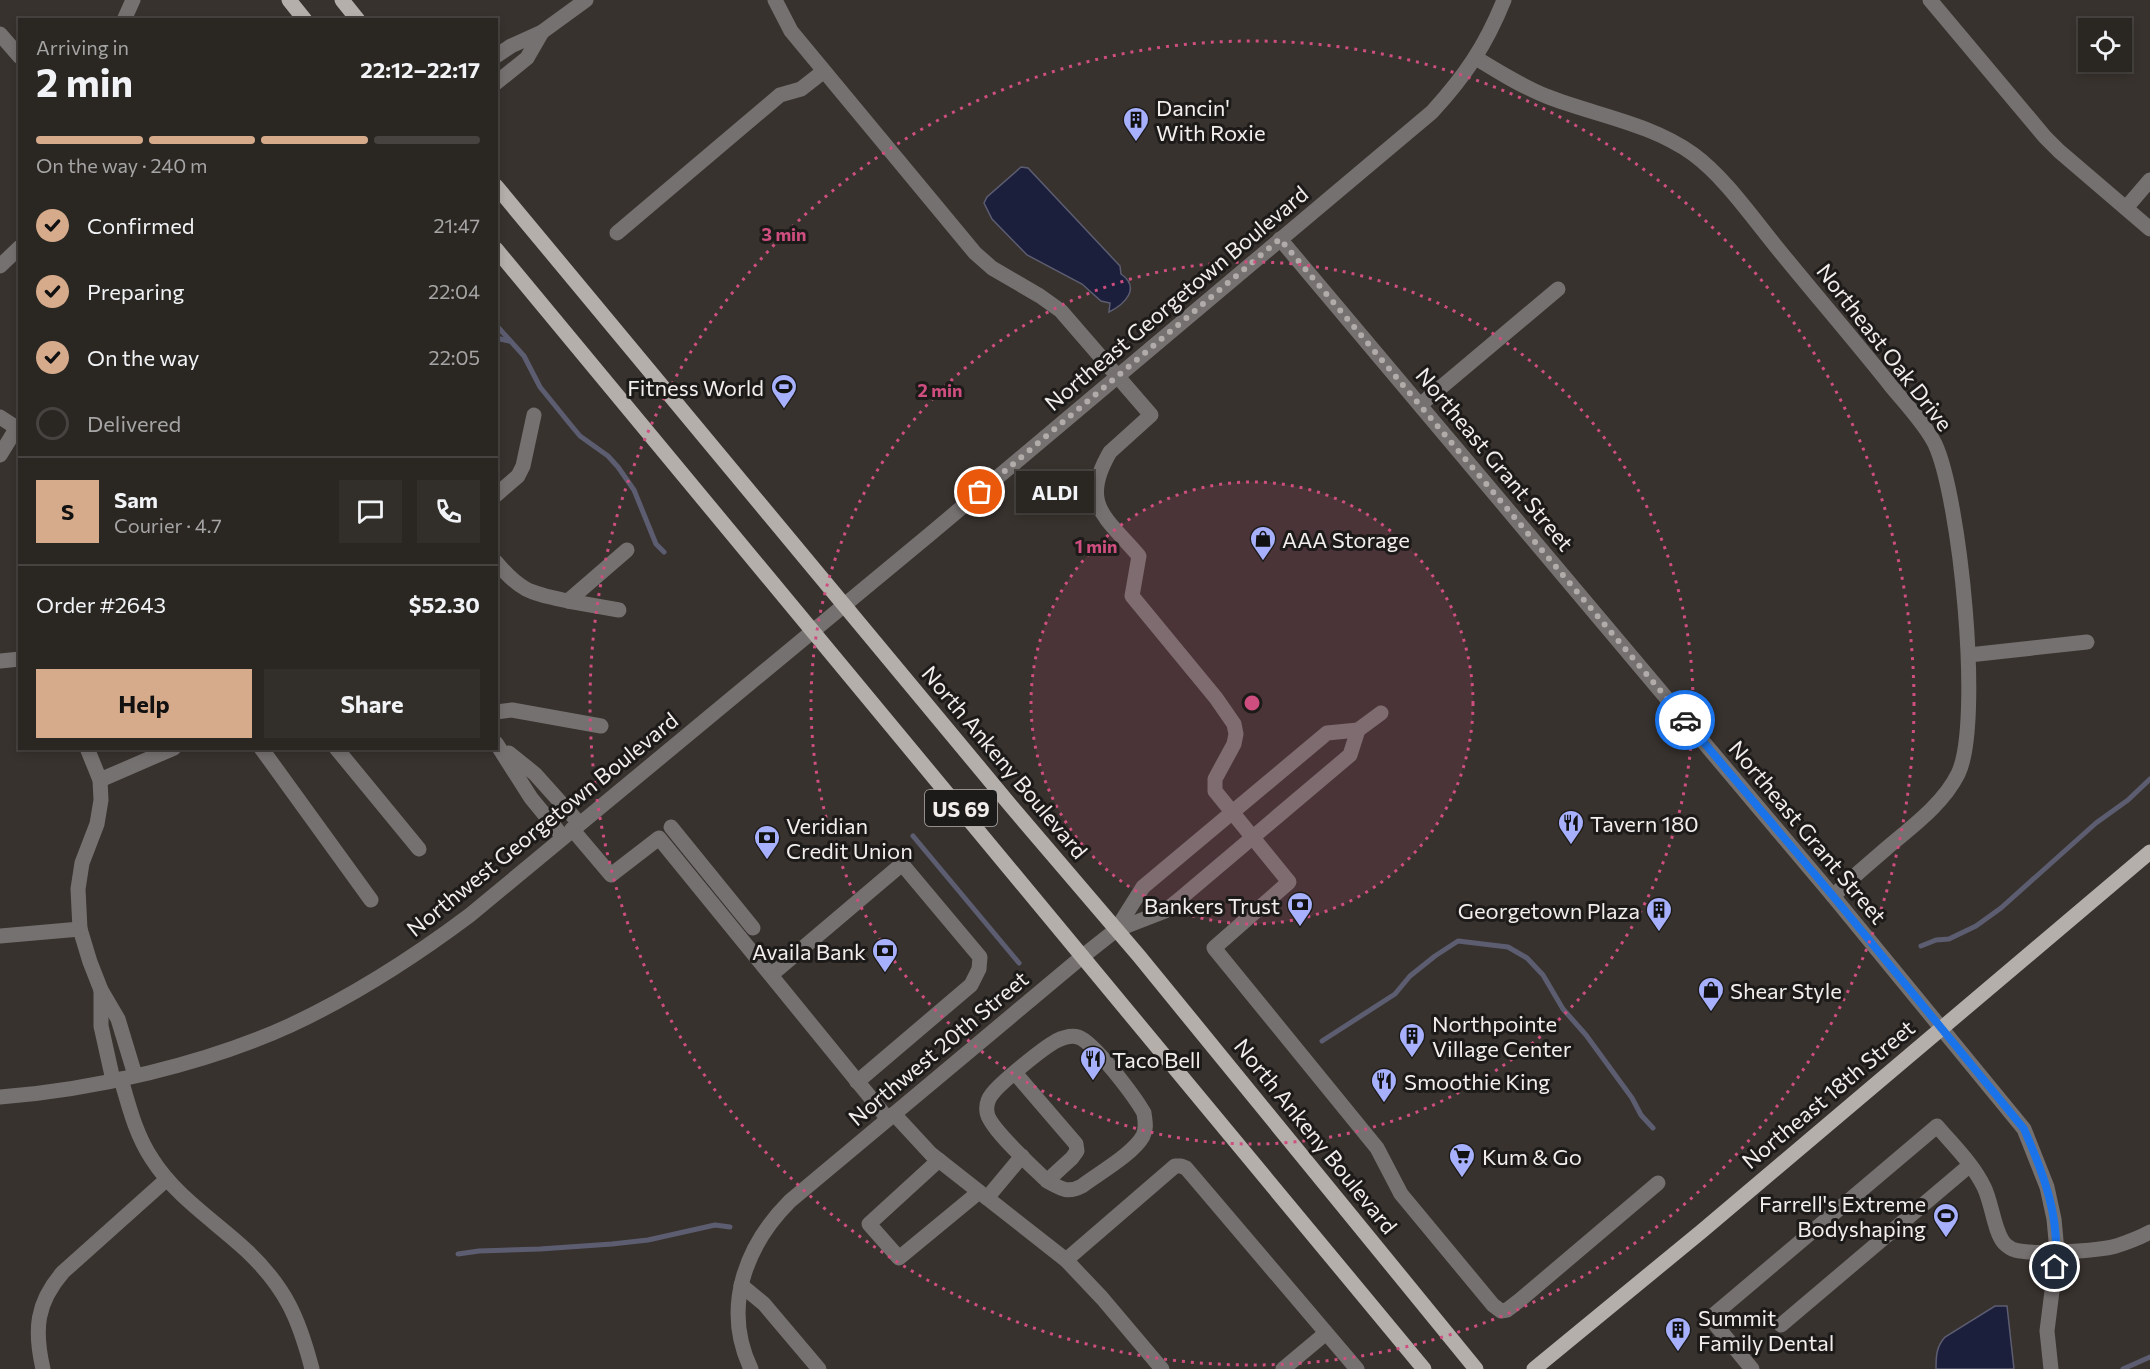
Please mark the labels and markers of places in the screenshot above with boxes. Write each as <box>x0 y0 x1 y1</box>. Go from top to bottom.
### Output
place label: Dancin' With Roxie <box>1156 94 1266 146</box>
building icon: Dancin' With Roxie <box>1121 105 1151 143</box>
sports icon: Fitness World <box>769 372 799 410</box>
place label: Fitness World <box>627 374 764 401</box>
pin <box>954 466 1005 517</box>
callout: ALDI <box>1016 471 1094 513</box>
shop icon: AAA Storage <box>1248 524 1278 562</box>
place label: AAA Storage <box>1282 526 1410 553</box>
centre of rings <box>1242 693 1262 713</box>
restaurant icon: Tavern 180 <box>1556 808 1586 846</box>
place label: Tavern 180 <box>1590 810 1699 837</box>
place label: Veridian Credit Union <box>786 812 913 864</box>
bank icon: Veridian Credit Union <box>752 823 782 861</box>
bank icon: Bankers Trust <box>1285 890 1315 928</box>
place label: Bankers Trust <box>1144 892 1280 919</box>
building icon: Georgetown Plaza <box>1644 895 1674 933</box>
place label: Georgetown Plaza <box>1458 897 1640 924</box>
bank icon: Availa Bank <box>870 936 900 974</box>
place label: Availa Bank <box>752 938 866 965</box>
shop icon: Shear Style <box>1696 975 1726 1013</box>
place label: Shear Style <box>1730 977 1842 1004</box>
place label: Northpointe Village Center <box>1432 1010 1572 1062</box>
building icon: Northpointe Village Center <box>1397 1021 1427 1059</box>
restaurant icon: Taco Bell <box>1078 1044 1108 1082</box>
place label: Taco Bell <box>1112 1046 1201 1073</box>
restaurant icon: Smoothie King <box>1369 1066 1399 1104</box>
place label: Smoothie King <box>1404 1068 1550 1095</box>
supermarket icon: Kum & Go <box>1447 1141 1477 1179</box>
place label: Kum & Go <box>1482 1143 1582 1170</box>
place label: Farrell's Extreme Bodyshaping <box>1759 1190 1926 1242</box>
sports icon: Farrell's Extreme Bodyshaping <box>1931 1201 1961 1239</box>
pin <box>2029 1241 2080 1292</box>
place label: Summit Family Dental <box>1698 1304 1834 1356</box>
building icon: Summit Family Dental <box>1663 1315 1693 1353</box>

